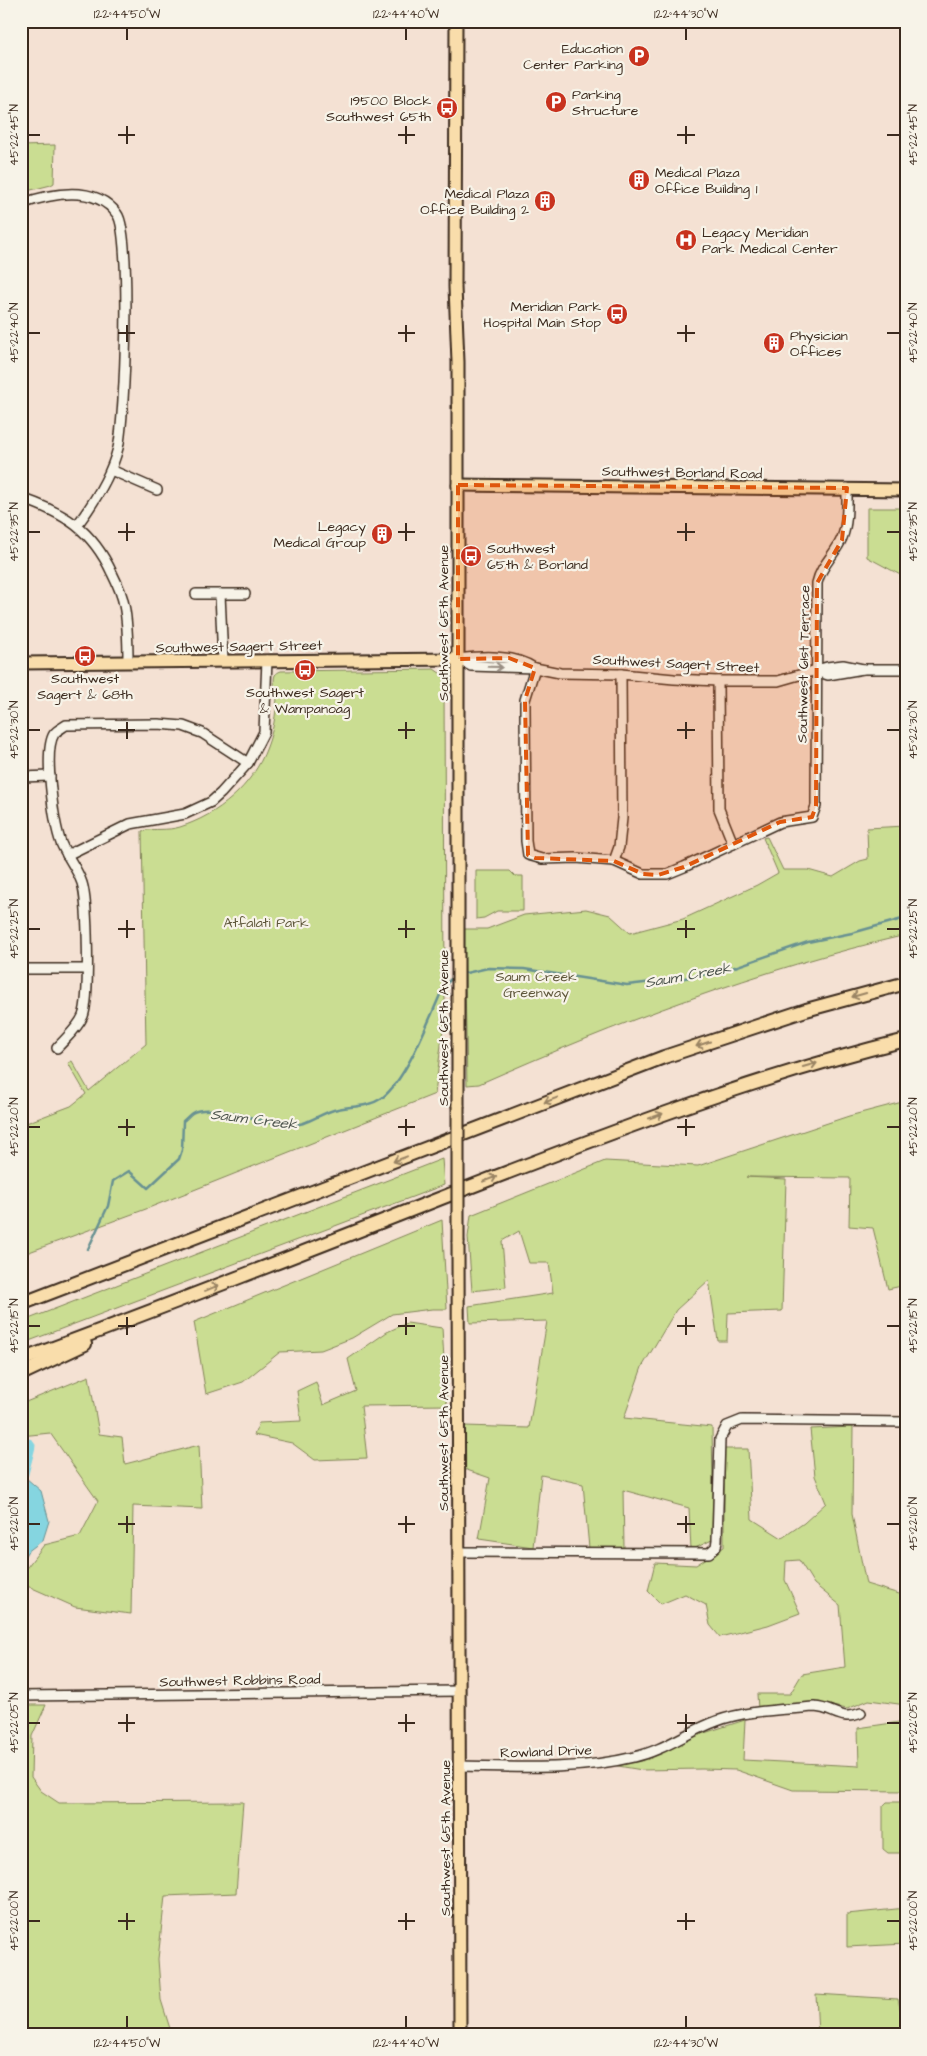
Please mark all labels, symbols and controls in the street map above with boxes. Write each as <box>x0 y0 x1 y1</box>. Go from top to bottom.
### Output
text: 122°44'50"W <box>94 6 161 23</box>
text: 122°44'40"W <box>373 6 440 23</box>
text: 122°44'30"W <box>654 6 719 23</box>
place label: Education Center Parking <box>523 39 623 75</box>
parking icon: Education Center Parking <box>627 44 651 68</box>
place label: Parking Structure <box>572 85 639 121</box>
parking icon: Parking Structure <box>544 90 568 114</box>
place label: 19500 Block Southwest 65th <box>326 91 431 127</box>
bus stop icon: 19500 Block Southwest 65th <box>435 96 459 120</box>
text: 45°22'45"N <box>6 104 23 166</box>
text: 45°22'45"N <box>905 104 922 166</box>
place label: Medical Plaza Office Building 1 <box>655 163 758 199</box>
building icon: Medical Plaza Office Building 1 <box>627 168 651 192</box>
place label: Medical Plaza Office Building 2 <box>420 184 529 220</box>
building icon: Medical Plaza Office Building 2 <box>533 189 557 213</box>
place label: Legacy Meridian Park Medical Center <box>702 223 838 259</box>
hospital icon: Legacy Meridian Park Medical Center <box>674 228 698 252</box>
place label: Meridian Park Hospital Main Stop <box>483 297 601 333</box>
text: 45°22'40"N <box>6 302 23 364</box>
bus stop icon: Meridian Park Hospital Main Stop <box>605 302 629 326</box>
text: 45°22'40"N <box>905 302 922 364</box>
place label: Physician Offices <box>790 326 848 362</box>
building icon: Physician Offices <box>762 331 786 355</box>
street label: Southwest Borland Road <box>602 462 762 484</box>
text: 45°22'35"N <box>6 502 23 562</box>
text: 45°22'35"N <box>905 502 922 562</box>
place label: Legacy Medical Group <box>274 517 366 553</box>
building icon: Legacy Medical Group <box>370 522 394 546</box>
place label: Southwest 65th & Borland <box>487 539 588 575</box>
bus stop icon: Southwest 65th & Borland <box>459 544 483 568</box>
street label: Southwest 65th Avenue <box>434 545 454 701</box>
street label: Southwest 61st Terrace <box>793 584 815 743</box>
street label: Southwest Sagert Street <box>155 636 323 658</box>
bus stop icon: Southwest Sagert & 68th <box>73 644 97 668</box>
street label: Southwest Sagert Street <box>592 650 760 678</box>
bus stop icon: Southwest Sagert & Wampanoag <box>293 658 317 682</box>
one-way arrow <box>487 662 503 672</box>
place label: Southwest Sagert & 68th <box>37 669 133 705</box>
place label: Southwest Sagert & Wampanoag <box>246 683 364 719</box>
text: 45°22'30"N <box>6 700 23 760</box>
text: 45°22'30"N <box>905 700 922 760</box>
text: 45°22'25"N <box>6 898 23 959</box>
text: 45°22'25"N <box>905 898 922 959</box>
park label: Atfalati Park <box>223 913 309 933</box>
street label: Southwest 65th Avenue <box>434 950 454 1106</box>
water label: Saum Creek <box>643 957 733 993</box>
park label: Saum Creek Greenway <box>495 967 577 1003</box>
one-way arrow <box>851 991 867 1001</box>
one-way arrow <box>696 1039 712 1049</box>
one-way arrow <box>802 1060 818 1070</box>
one-way arrow <box>544 1096 559 1105</box>
text: 45°22'20"N <box>6 1097 23 1157</box>
text: 45°22'20"N <box>905 1097 922 1157</box>
water label: Saum Creek <box>210 1104 299 1135</box>
one-way arrow <box>648 1111 663 1120</box>
one-way arrow <box>392 1155 408 1164</box>
one-way arrow <box>481 1174 497 1183</box>
one-way arrow <box>204 1283 219 1292</box>
text: 45°22'15"N <box>6 1298 23 1354</box>
text: 45°22'15"N <box>905 1298 922 1354</box>
street label: Southwest 65th Avenue <box>434 1355 454 1511</box>
text: 45°22'10"N <box>6 1496 23 1551</box>
text: 45°22'10"N <box>905 1496 922 1551</box>
street label: Southwest Robbins Road <box>159 1670 321 1692</box>
text: 45°22'05"N <box>6 1692 23 1754</box>
text: 45°22'05"N <box>905 1692 922 1754</box>
street label: Rowland Drive <box>500 1740 593 1764</box>
street label: Southwest 65th Avenue <box>436 1760 456 1916</box>
text: 45°22'00"N <box>6 1890 23 1951</box>
text: 45°22'00"N <box>905 1890 922 1951</box>
text: 122°44'50"W <box>94 2035 161 2052</box>
text: 122°44'40"W <box>373 2035 440 2052</box>
text: 122°44'30"W <box>654 2035 719 2052</box>

